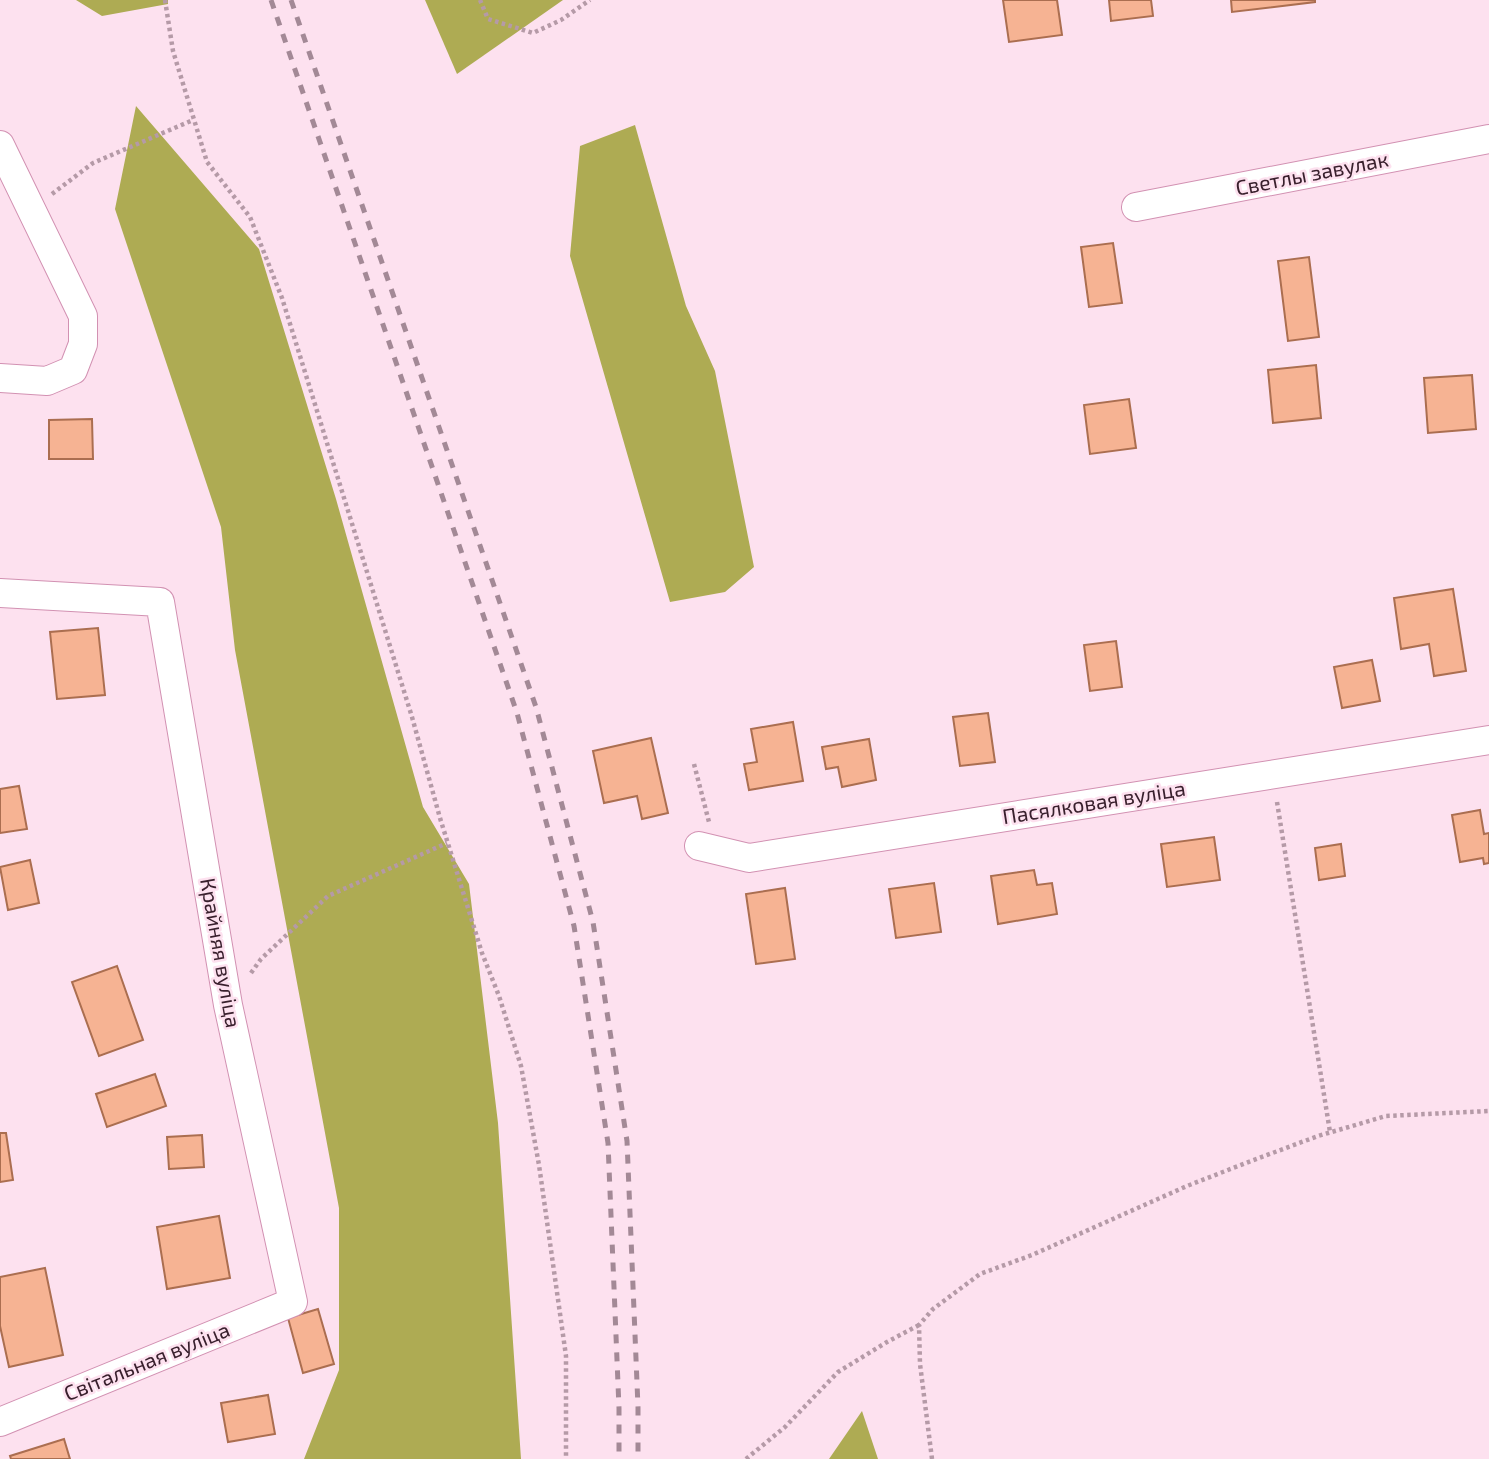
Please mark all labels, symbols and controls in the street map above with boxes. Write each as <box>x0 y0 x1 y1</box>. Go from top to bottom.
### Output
street label: Светлы завулак <box>1233 145 1390 201</box>
street label: Пасялковая вуліца <box>1001 775 1187 829</box>
street label: Крайняя вуліца <box>195 876 247 1030</box>
street label: Світальная вуліца <box>60 1316 233 1406</box>

